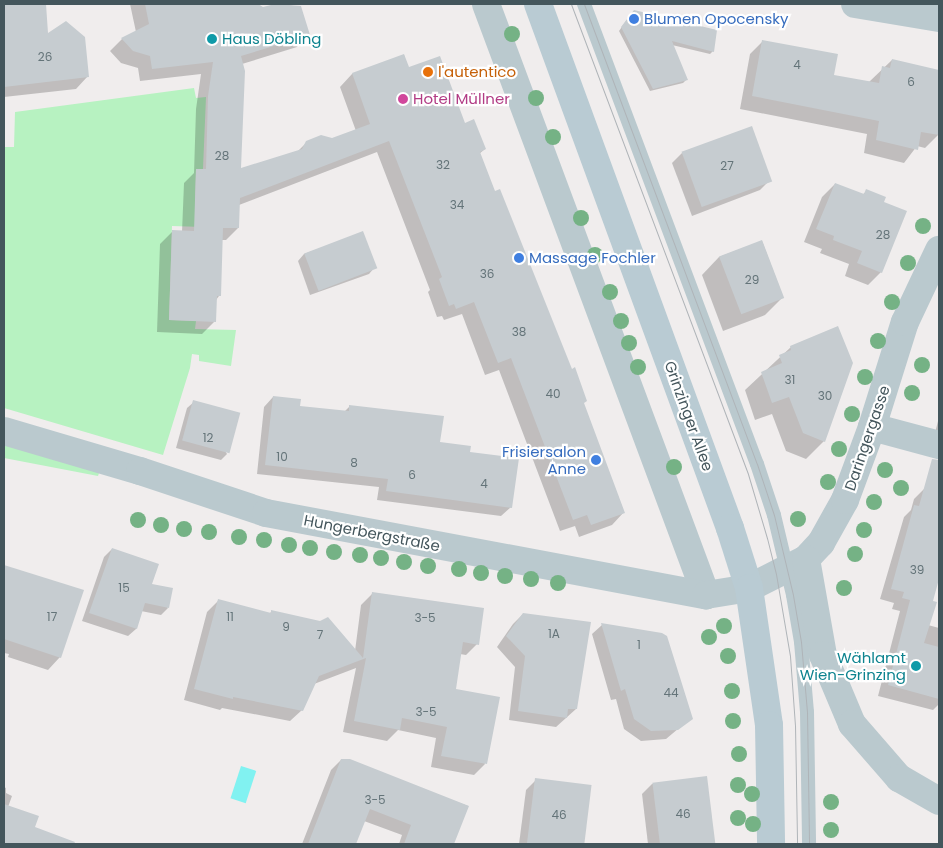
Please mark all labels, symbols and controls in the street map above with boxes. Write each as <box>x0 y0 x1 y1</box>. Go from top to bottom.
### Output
place label: Blumen Opocensky <box>644 10 788 28</box>
marker: Blumen Opocensky <box>628 13 640 25</box>
place label: Haus Döbling <box>222 30 321 48</box>
marker: Haus Döbling <box>206 33 218 45</box>
house number: 26 <box>38 50 52 64</box>
house number: 4 <box>793 58 801 72</box>
place label: l'autentico <box>438 63 516 81</box>
marker: l'autentico <box>422 66 434 78</box>
house number: 6 <box>907 75 915 89</box>
place label: Hotel Müllner <box>413 90 510 108</box>
marker: Hotel Müllner <box>397 93 409 105</box>
house number: 28 <box>215 149 229 163</box>
house number: 32 <box>436 158 450 172</box>
house number: 27 <box>720 159 734 173</box>
house number: 34 <box>450 198 464 212</box>
house number: 28 <box>876 228 890 242</box>
place label: Massage Fochler <box>529 249 656 267</box>
marker: Massage Fochler <box>513 252 525 264</box>
house number: 36 <box>480 267 494 281</box>
house number: 29 <box>745 273 759 287</box>
house number: 38 <box>512 325 526 339</box>
street label: Grinzinger Allee <box>661 359 717 473</box>
house number: 31 <box>785 373 795 387</box>
street label: Daringergasse <box>841 383 893 493</box>
house number: 40 <box>545 387 561 401</box>
house number: 30 <box>818 389 832 403</box>
house number: 12 <box>203 431 213 445</box>
place label: Frisiersalon Anne <box>502 442 586 477</box>
house number: 10 <box>276 450 288 464</box>
marker: Frisiersalon Anne <box>590 454 602 466</box>
house number: 8 <box>350 456 358 470</box>
house number: 6 <box>408 468 416 482</box>
house number: 4 <box>480 477 488 491</box>
street label: Hungerbergstraße <box>302 511 442 555</box>
house number: 39 <box>910 563 924 577</box>
house number: 15 <box>118 581 130 595</box>
house number: 17 <box>47 610 57 624</box>
house number: 11 <box>226 610 234 624</box>
house number: 3-5 <box>414 611 436 625</box>
house number: 9 <box>282 620 290 634</box>
house number: 1A <box>548 627 560 641</box>
house number: 7 <box>317 628 323 642</box>
house number: 1 <box>637 638 641 652</box>
place label: Wählamt Wien-Grinzing <box>800 648 906 683</box>
marker: Wählamt Wien-Grinzing <box>910 660 922 672</box>
house number: 44 <box>663 686 679 700</box>
house number: 3-5 <box>415 705 437 719</box>
house number: 3-5 <box>364 793 386 807</box>
house number: 46 <box>675 807 691 821</box>
house number: 46 <box>551 808 567 822</box>

